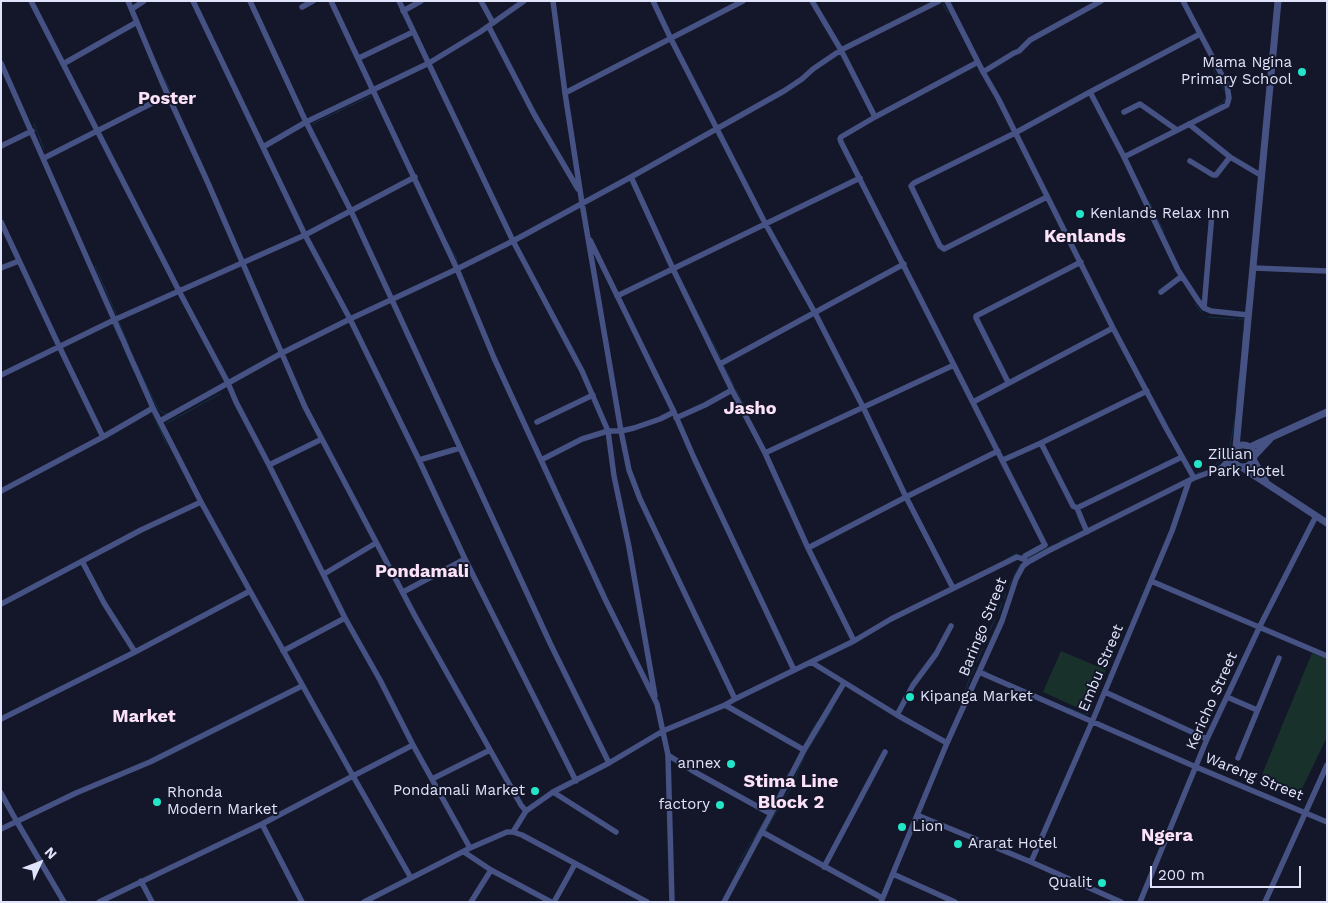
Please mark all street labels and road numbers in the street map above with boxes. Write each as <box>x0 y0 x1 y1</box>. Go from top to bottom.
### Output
street label: Baringo Street <box>955 575 1011 679</box>
street label: Embu Street <box>1075 622 1127 714</box>
street label: Kericho Street <box>1182 649 1242 753</box>
street label: Wareng Street <box>1202 749 1306 805</box>

